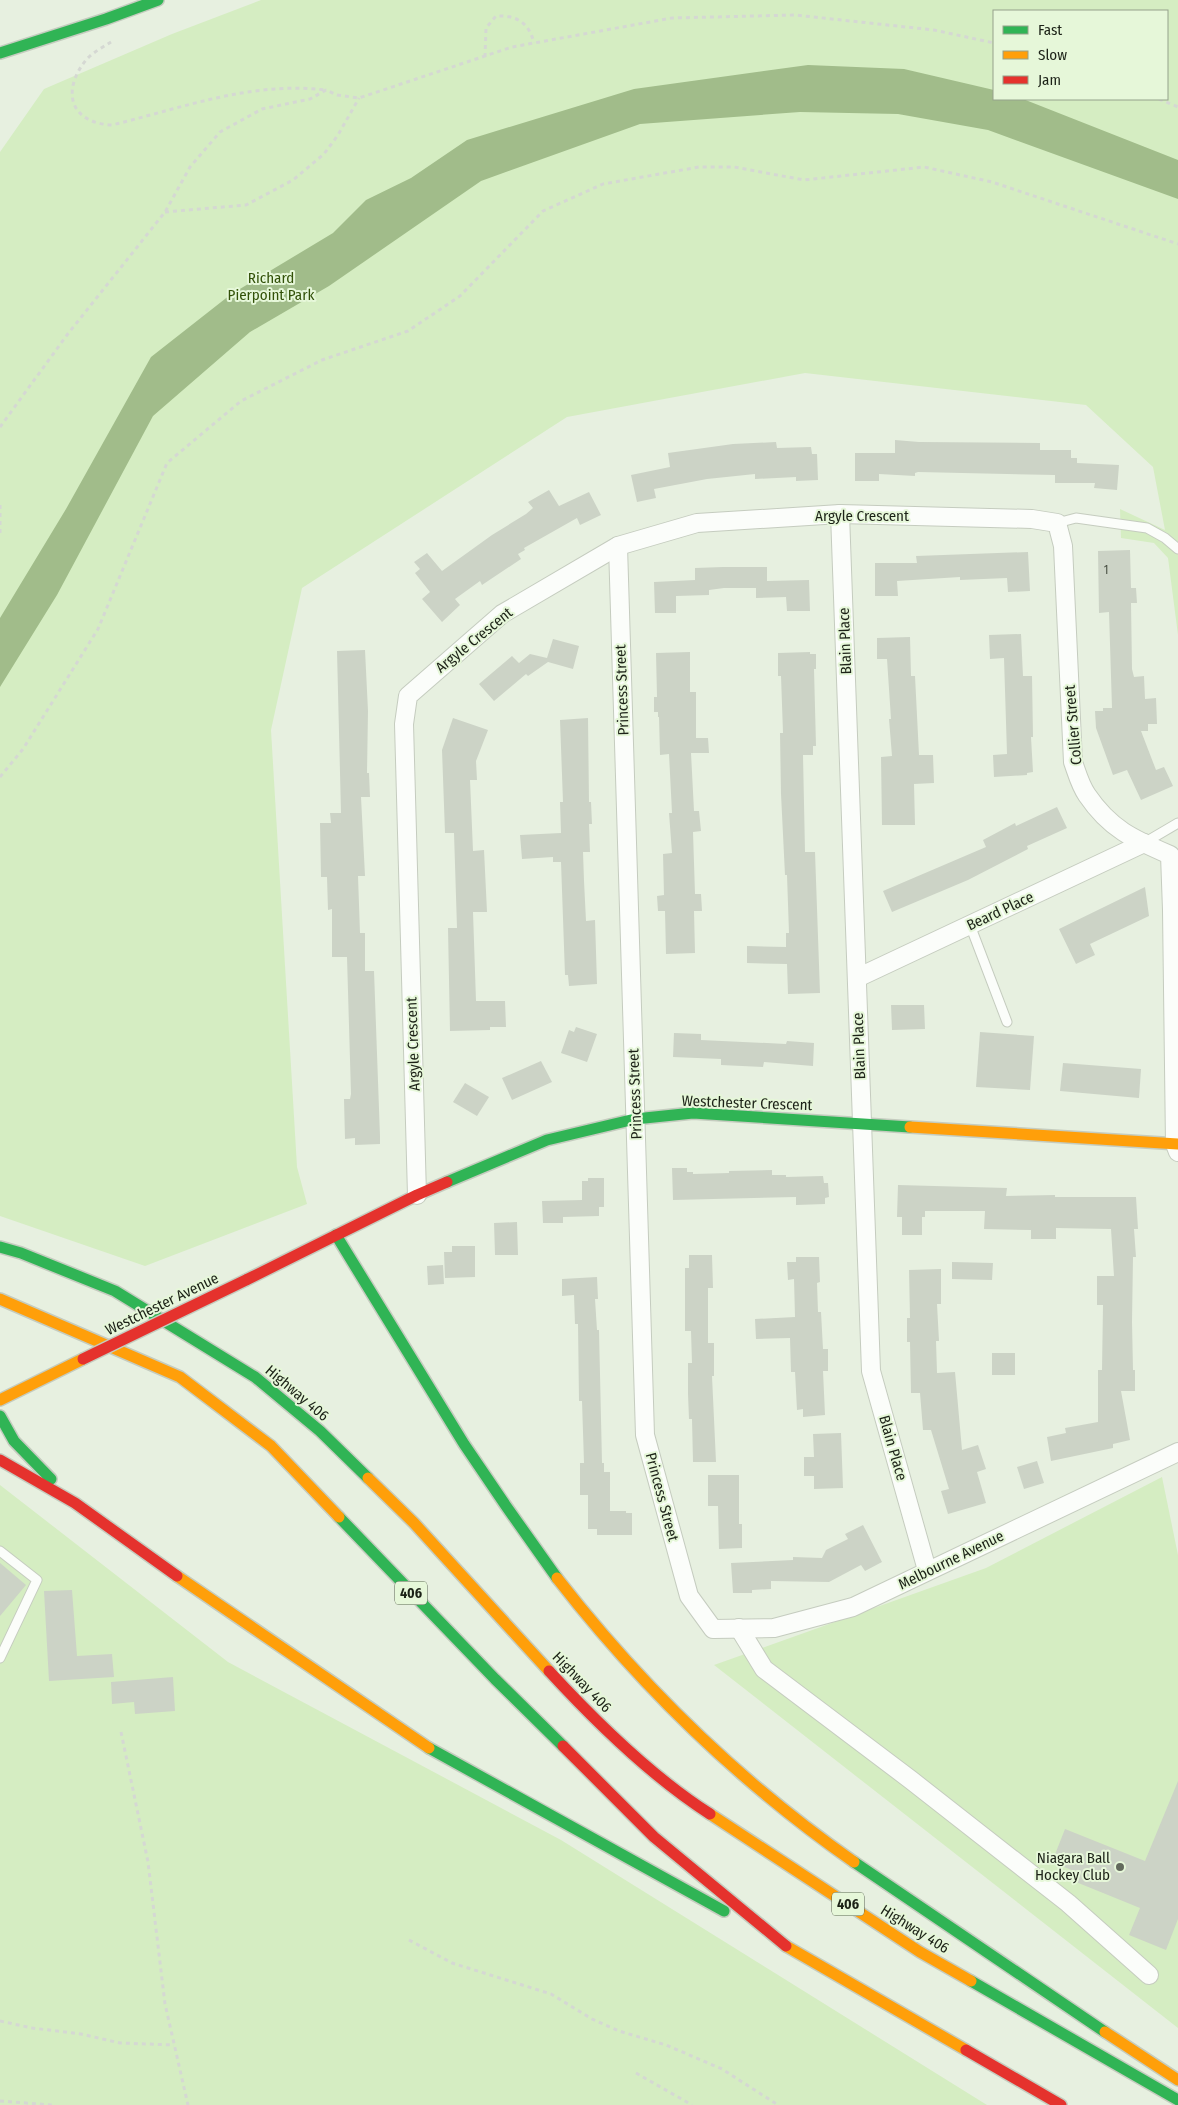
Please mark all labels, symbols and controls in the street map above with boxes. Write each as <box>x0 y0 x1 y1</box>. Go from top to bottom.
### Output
legend <box>993 10 1168 100</box>
text: Fast <box>1038 21 1062 39</box>
text: Slow <box>1038 46 1067 64</box>
text: Jam <box>1038 71 1061 89</box>
park label: Richard Pierpoint Park <box>228 269 314 304</box>
street label: Argyle Crescent <box>815 507 909 525</box>
house number: 1 <box>1104 563 1108 577</box>
street label: Argyle Crescent <box>432 603 516 677</box>
street label: Blain Place <box>835 607 855 675</box>
street label: Princess Street <box>611 644 633 736</box>
street label: Collier Street <box>1061 684 1085 766</box>
street label: Beard Place <box>964 888 1036 934</box>
street label: Argyle Crescent <box>402 997 424 1091</box>
street label: Blain Place <box>849 1012 869 1080</box>
street label: Princess Street <box>624 1048 646 1140</box>
street label: Westchester Crescent <box>681 1092 813 1114</box>
street label: Westchester Avenue <box>102 1269 222 1339</box>
street label: Highway 406 <box>262 1361 332 1425</box>
street label: Blain Place <box>875 1413 911 1483</box>
street label: Princess Street <box>642 1451 683 1543</box>
street label: Melbourne Avenue <box>895 1527 1007 1593</box>
road number: 406 <box>395 1582 427 1605</box>
street label: Highway 406 <box>549 1648 615 1716</box>
place label: Niagara Ball Hockey Club <box>1035 1849 1110 1884</box>
marker: Niagara Ball Hockey Club <box>1114 1861 1126 1873</box>
road number: 406 <box>832 1892 864 1916</box>
street label: Highway 406 <box>877 1901 953 1957</box>

